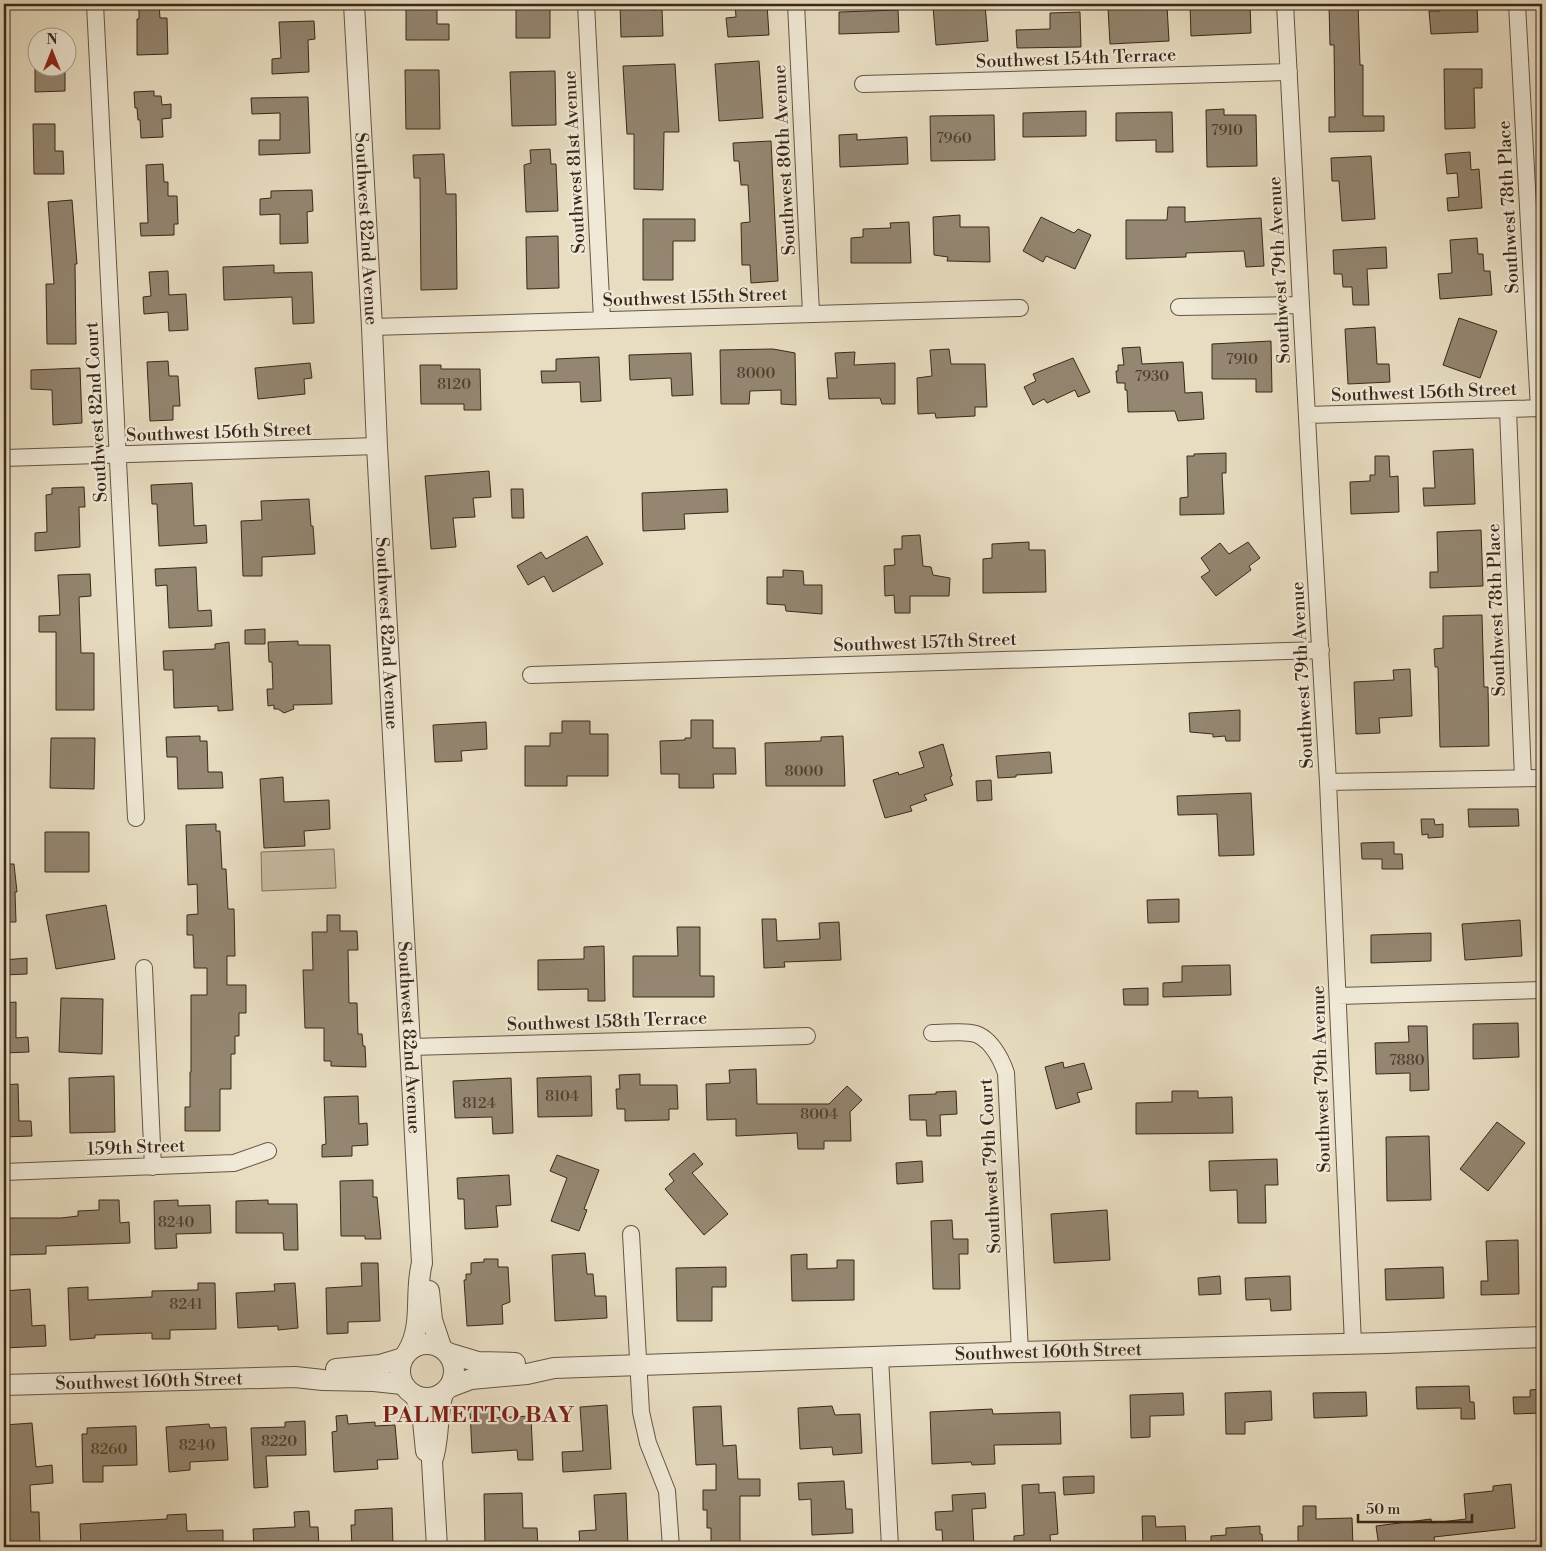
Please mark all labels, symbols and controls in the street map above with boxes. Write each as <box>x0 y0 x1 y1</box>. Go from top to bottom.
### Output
north arrow <box>28 28 78 78</box>
text: N <box>46 31 58 49</box>
street label: Southwest 154th Terrace <box>975 44 1177 73</box>
street label: Southwest 80th Avenue <box>768 64 801 256</box>
street label: Southwest 81st Avenue <box>558 70 591 254</box>
street label: Southwest 78th Place <box>1492 120 1525 294</box>
house number: 7910 <box>1211 121 1243 140</box>
house number: 7960 <box>936 129 972 148</box>
street label: Southwest 82nd Avenue <box>349 132 383 326</box>
street label: Southwest 79th Avenue <box>1263 176 1296 364</box>
street label: Southwest 155th Street <box>602 283 788 312</box>
street label: Southwest 82nd Court <box>80 320 113 503</box>
house number: 7910 <box>1226 350 1258 369</box>
house number: 8000 <box>736 364 776 383</box>
house number: 7930 <box>1135 367 1169 386</box>
house number: 8120 <box>437 375 471 394</box>
street label: Southwest 156th Street <box>1331 378 1518 407</box>
street label: Southwest 156th Street <box>126 418 313 447</box>
street label: Southwest 78th Place <box>1482 523 1511 697</box>
street label: Southwest 82nd Avenue <box>370 536 404 730</box>
street label: Southwest 79th Avenue <box>1286 581 1319 769</box>
street label: Southwest 157th Street <box>833 628 1018 657</box>
house number: 8000 <box>784 762 824 781</box>
street label: Southwest 82nd Avenue <box>392 941 426 1134</box>
street label: Southwest 79th Avenue <box>1307 985 1336 1173</box>
street label: Southwest 158th Terrace <box>506 1007 708 1036</box>
house number: 7880 <box>1389 1051 1425 1070</box>
street label: Southwest 79th Court <box>974 1077 1007 1254</box>
house number: 8104 <box>545 1087 579 1106</box>
house number: 8124 <box>462 1094 496 1113</box>
house number: 8004 <box>800 1105 838 1124</box>
street label: 159th Street <box>86 1134 186 1161</box>
house number: 8240 <box>158 1213 194 1232</box>
house number: 8241 <box>169 1295 203 1314</box>
street label: Southwest 160th Street <box>954 1338 1143 1366</box>
street label: Southwest 160th Street <box>55 1367 244 1396</box>
district label: PALMETTO BAY <box>383 1402 575 1429</box>
house number: 8220 <box>261 1432 297 1451</box>
house number: 8240 <box>179 1436 215 1455</box>
house number: 8260 <box>91 1440 127 1459</box>
scale bar <box>1358 1491 1472 1523</box>
text: 50 m <box>1366 1500 1400 1519</box>

